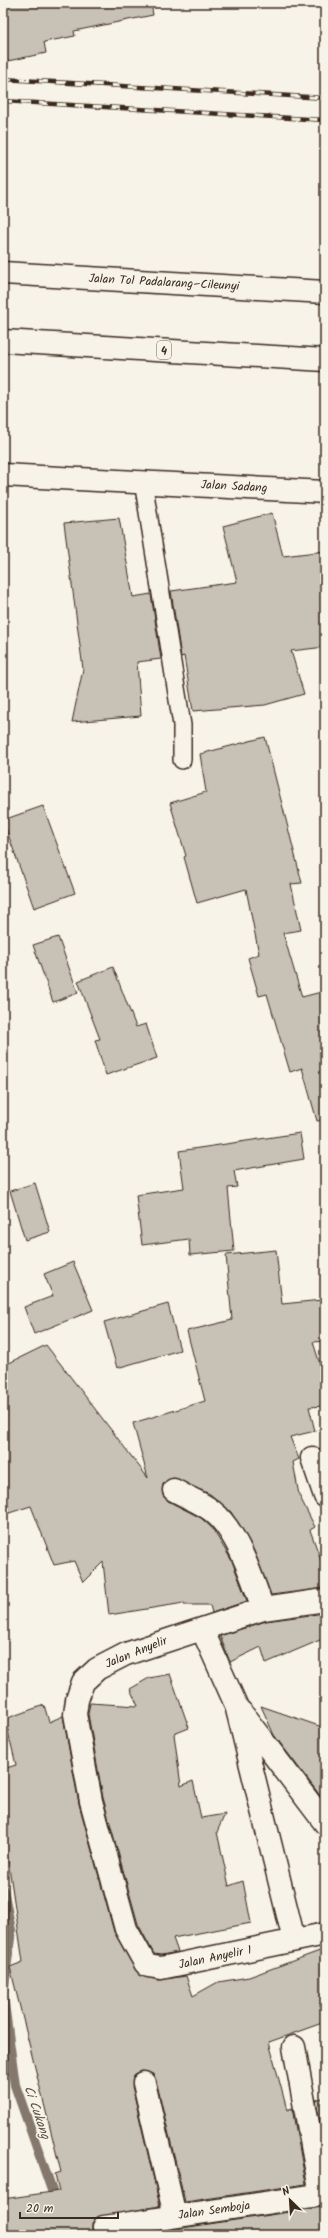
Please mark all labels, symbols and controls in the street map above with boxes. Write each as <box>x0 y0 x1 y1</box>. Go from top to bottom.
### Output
street label: Jalan Tol Padalarang–Cileunyi <box>88 269 241 296</box>
road number: 4 <box>157 341 171 359</box>
street label: Jalan Sadang <box>200 475 268 498</box>
street label: Jalan Anyelir <box>102 1631 171 1674</box>
street label: Jalan Anyelir 1 <box>177 1940 254 1974</box>
water label: Ci Cukang <box>18 2083 56 2143</box>
north arrow <box>270 2180 310 2220</box>
text: N <box>279 2182 293 2201</box>
scale bar <box>20 2194 118 2220</box>
street label: Jalan Semboja <box>177 2196 252 2225</box>
text: 20 m <box>26 2199 54 2218</box>

